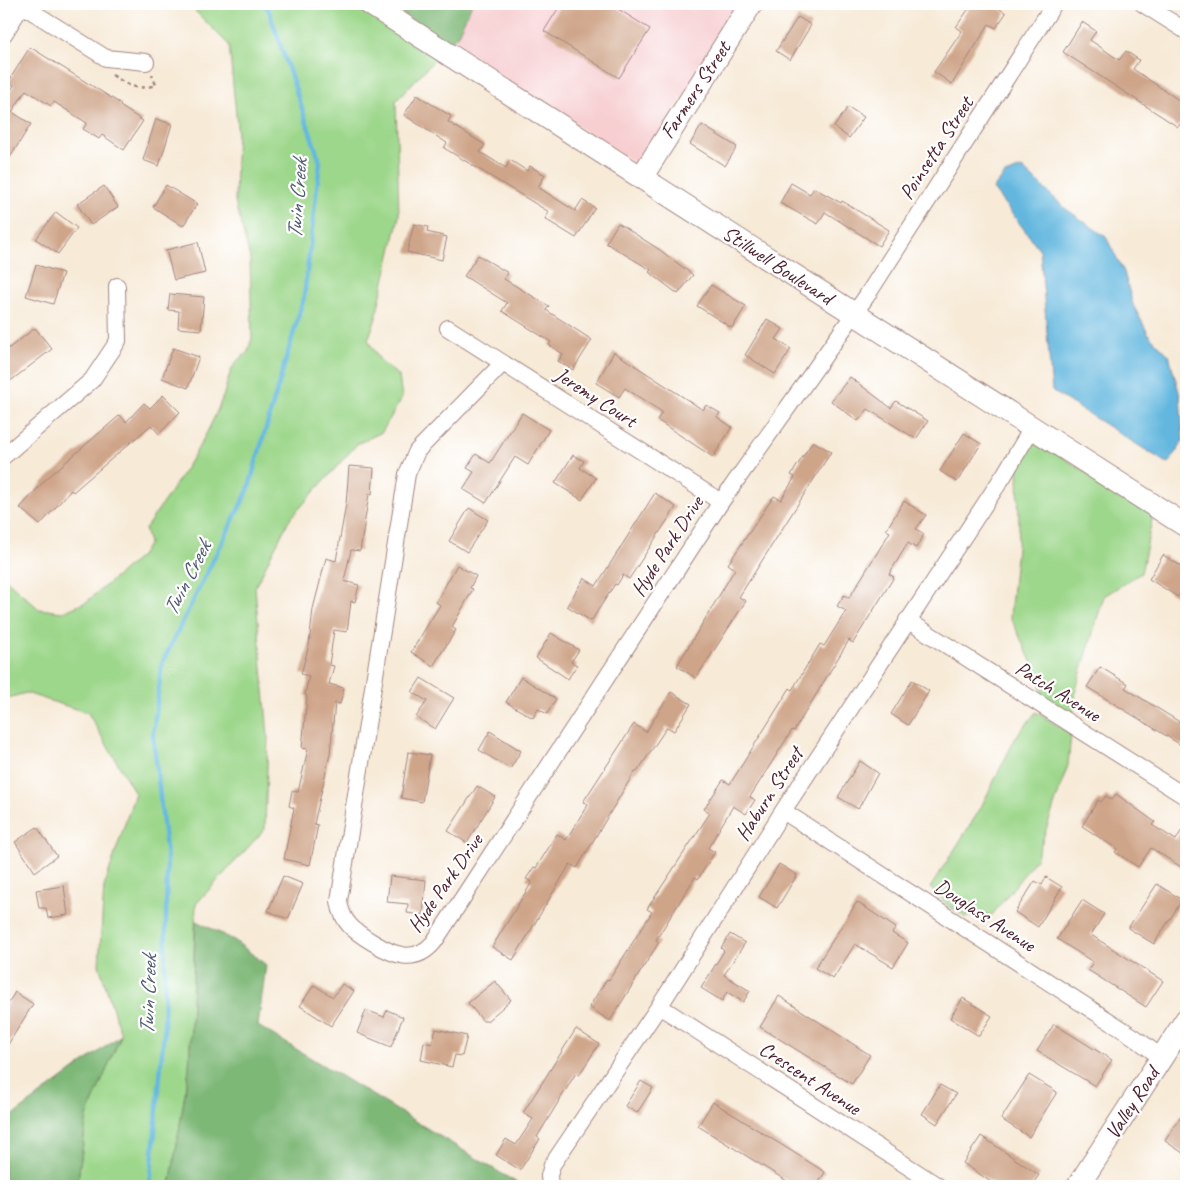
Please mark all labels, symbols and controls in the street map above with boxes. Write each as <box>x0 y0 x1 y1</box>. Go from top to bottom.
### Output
street label: Farmers Street <box>654 35 737 143</box>
street label: Poinsetta Street <box>893 90 980 204</box>
water label: Twin Creek <box>280 154 314 240</box>
street label: Stillwell Boulevard <box>718 220 841 312</box>
street label: Jeremy Court <box>549 360 643 434</box>
street label: Hyde Park Drive <box>625 489 710 601</box>
water label: Twin Creek <box>156 533 219 620</box>
street label: Patch Avenue <box>1011 655 1106 728</box>
street label: Haburn Street <box>729 740 810 845</box>
street label: Hyde Park Drive <box>402 827 490 937</box>
street label: Douglass Avenue <box>930 873 1041 958</box>
water label: Twin Creek <box>133 951 164 1035</box>
street label: Crescent Avenue <box>754 1036 867 1121</box>
street label: Valley Road <box>1099 1059 1167 1144</box>

